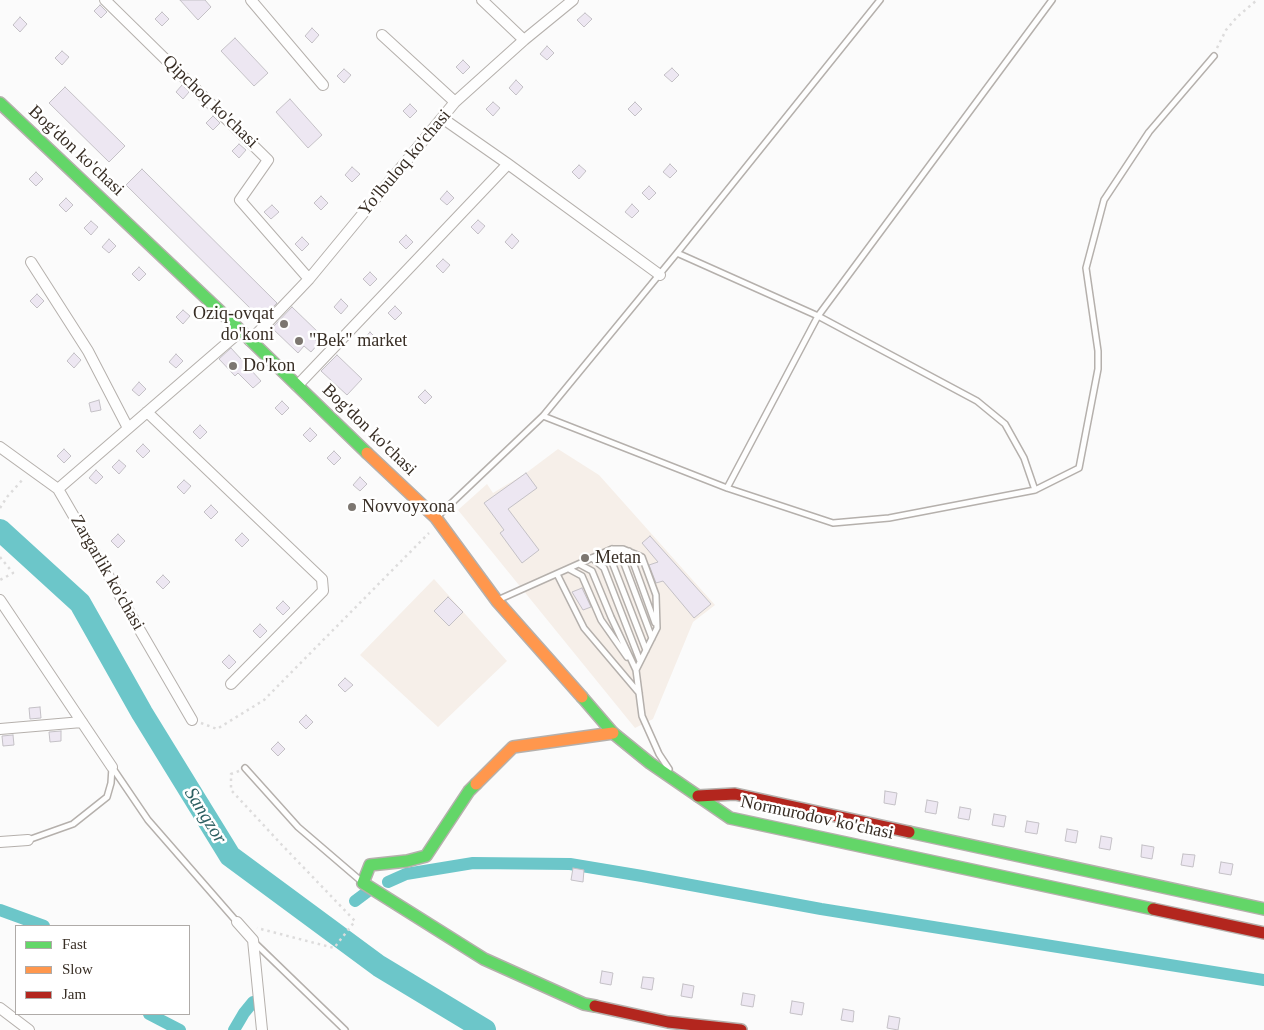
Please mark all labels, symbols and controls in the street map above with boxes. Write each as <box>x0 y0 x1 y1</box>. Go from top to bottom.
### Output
street label: Qipchoq ko'chasi <box>158 51 262 153</box>
street label: Bog'don ko'chasi <box>24 101 128 201</box>
street label: Yo'lbuloq ko'chasi <box>354 105 456 221</box>
place label: Oziq-ovqat do'koni <box>193 303 274 346</box>
marker: Oziq-ovqat do'koni <box>278 318 290 330</box>
place label: "Bek" market <box>309 330 407 352</box>
marker: "Bek" market <box>293 335 305 347</box>
place label: Do'kon <box>243 355 295 377</box>
marker: Do'kon <box>227 360 239 372</box>
street label: Bog'don ko'chasi <box>317 380 421 480</box>
place label: Novvoyxona <box>362 496 455 518</box>
marker: Novvoyxona <box>346 501 358 513</box>
street label: Zargarlik ko'chasi <box>65 512 149 634</box>
place label: Metan <box>595 547 641 569</box>
marker: Metan <box>579 552 591 564</box>
water label: Sangzor <box>179 784 231 848</box>
street label: Normurodov ko'chasi <box>739 791 895 845</box>
legend <box>15 925 190 1015</box>
text: Fast <box>62 936 87 952</box>
text: Slow <box>62 961 93 977</box>
text: Jam <box>62 986 86 1002</box>

